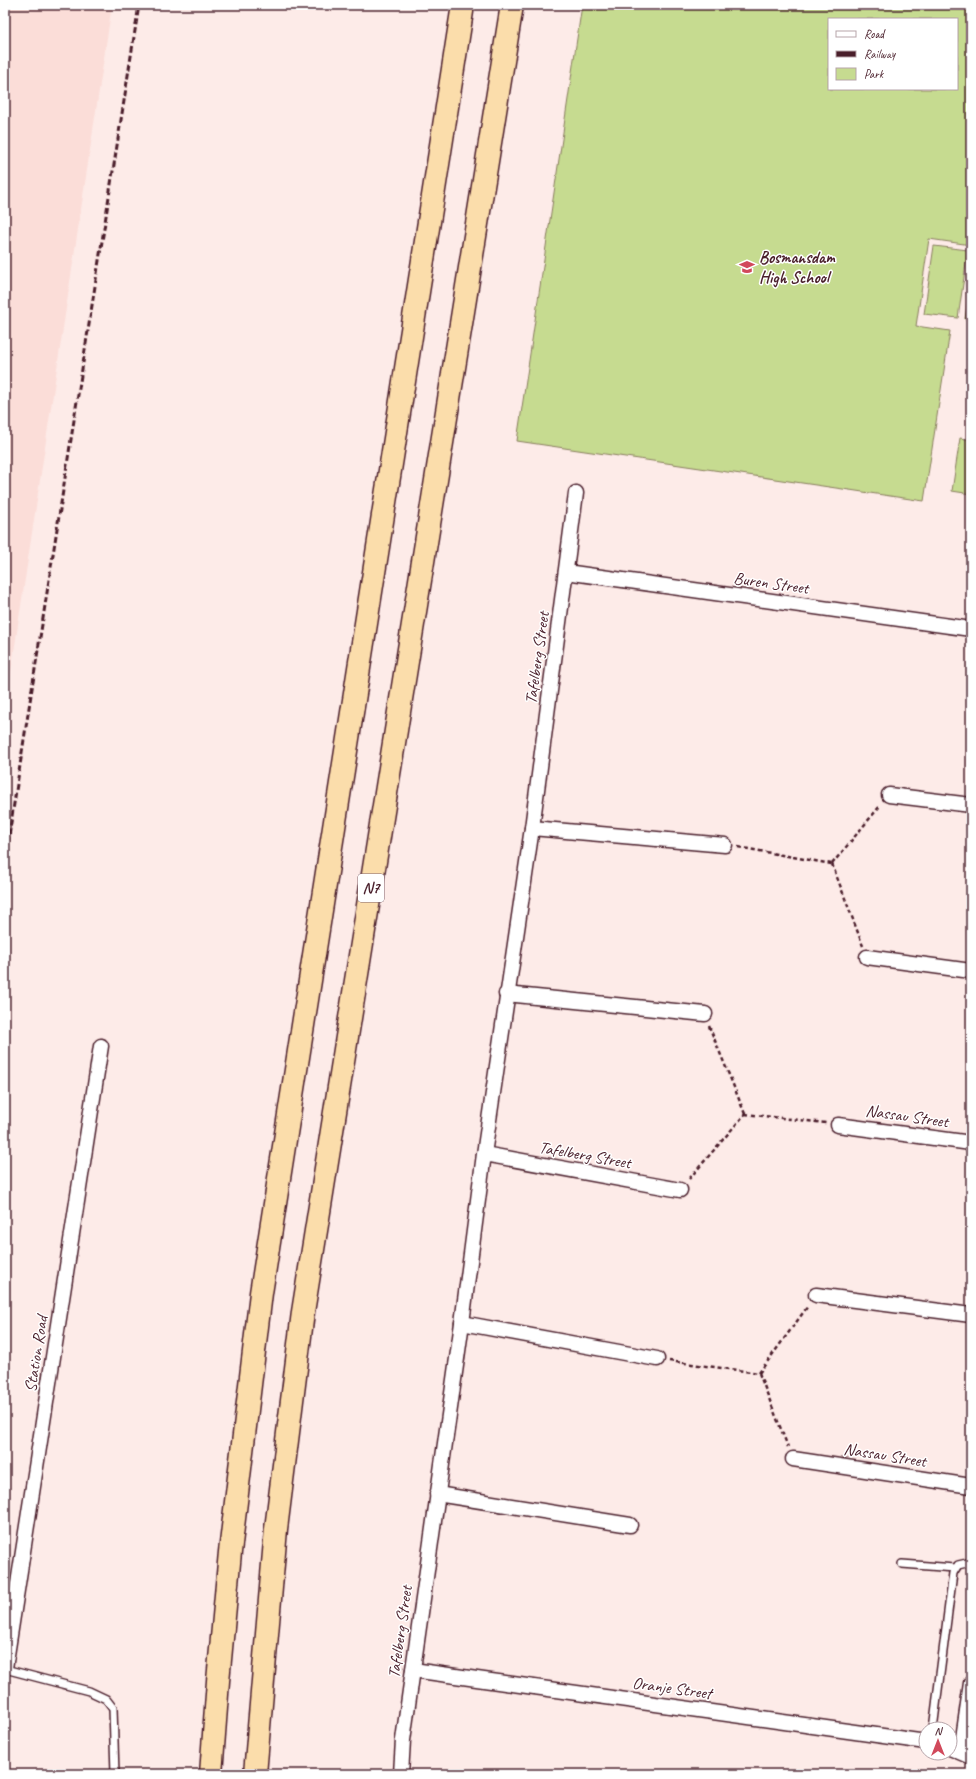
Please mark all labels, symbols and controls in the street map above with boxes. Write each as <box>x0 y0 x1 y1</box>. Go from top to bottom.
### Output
legend <box>828 18 958 90</box>
text: Road <box>864 26 886 42</box>
text: Railway <box>864 46 896 62</box>
text: Park <box>864 66 885 82</box>
place label: Bosmansdam High School <box>759 247 836 288</box>
school or university icon: Bosmansdam High School <box>738 258 756 276</box>
street label: Buren Street <box>732 567 812 599</box>
street label: Tafelberg Street <box>520 608 554 705</box>
road number: N7 <box>358 874 384 902</box>
street label: Nassau Street <box>864 1100 952 1133</box>
street label: Tafelberg Street <box>537 1137 635 1174</box>
street label: Station Road <box>20 1312 53 1394</box>
street label: Nassau Street <box>842 1438 930 1472</box>
street label: Tafelberg Street <box>383 1582 417 1679</box>
street label: Oranje Street <box>631 1672 715 1704</box>
north arrow <box>918 1721 958 1761</box>
text: N <box>935 1724 944 1738</box>

